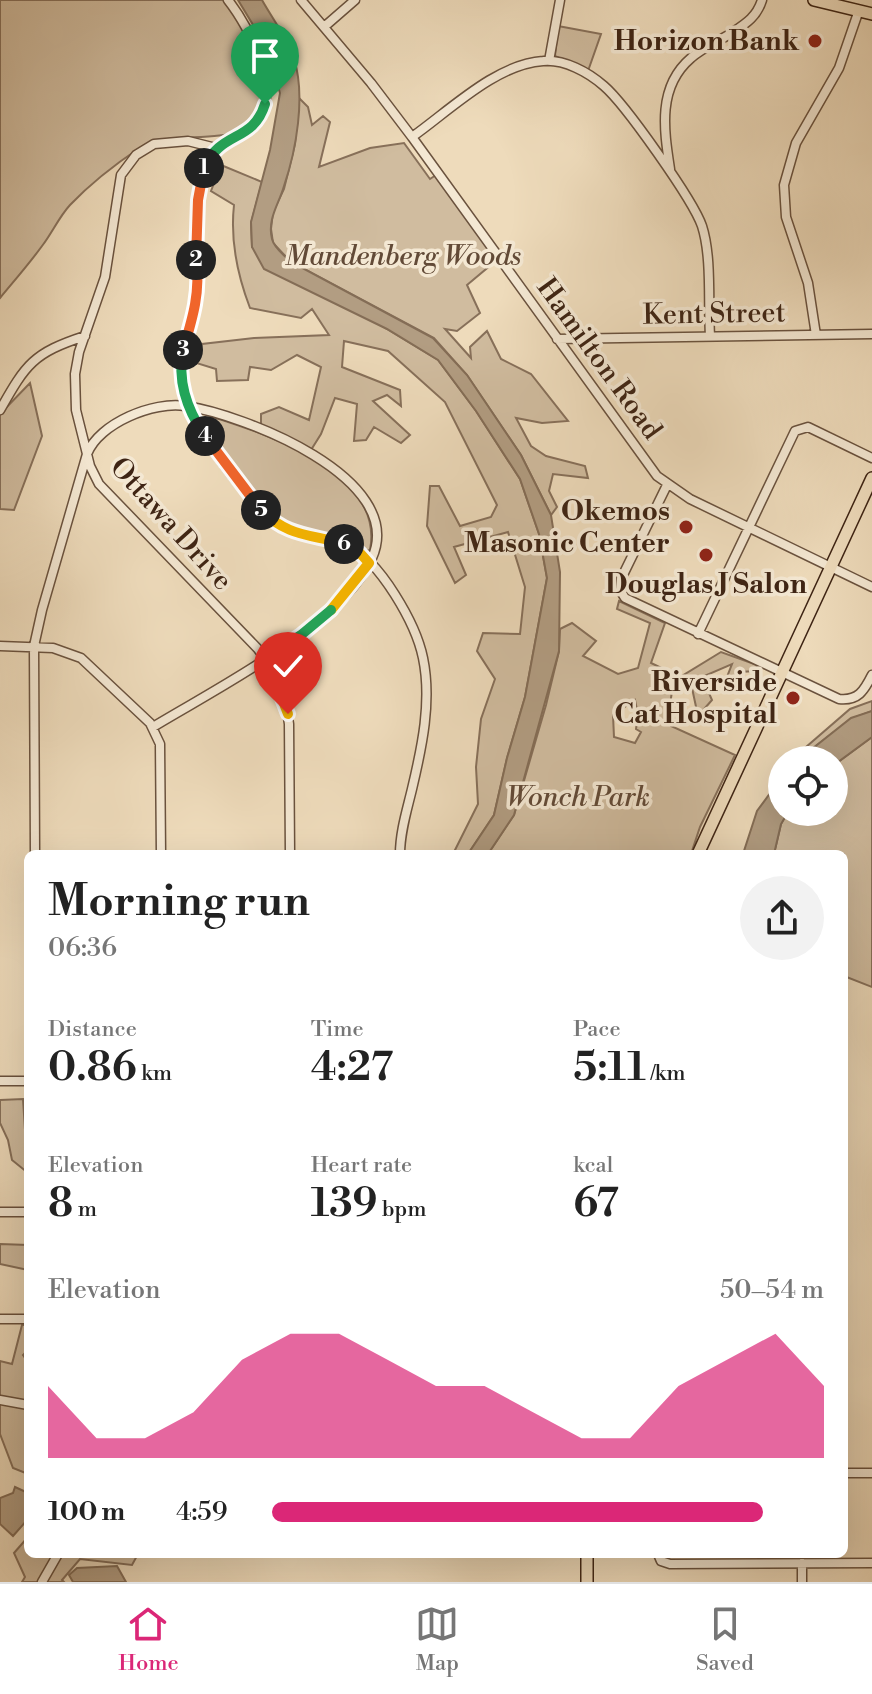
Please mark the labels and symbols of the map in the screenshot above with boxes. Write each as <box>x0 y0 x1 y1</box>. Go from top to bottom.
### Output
pin <box>231 22 299 104</box>
place label: Horizon Bank <box>614 24 800 59</box>
marker: Horizon Bank <box>806 32 824 50</box>
pin: 1 <box>184 148 224 188</box>
park label: Mandenberg Woods <box>285 239 521 274</box>
pin: 2 <box>176 240 216 280</box>
street label: Hamilton Road <box>529 271 669 447</box>
street label: Kent Street <box>642 295 786 333</box>
pin: 3 <box>163 330 203 370</box>
pin: 4 <box>185 416 225 456</box>
street label: Ottawa Drive <box>102 450 240 598</box>
pin: 5 <box>241 490 281 530</box>
place label: Okemos Masonic Center <box>464 494 670 561</box>
marker: Okemos Masonic Center <box>677 518 695 536</box>
pin: 6 <box>324 524 364 564</box>
marker: Douglas J Salon <box>697 546 715 564</box>
place label: Douglas J Salon <box>605 567 807 602</box>
pin <box>254 632 322 714</box>
place label: Riverside Cat Hospital <box>614 665 777 732</box>
marker: Riverside Cat Hospital <box>784 689 802 707</box>
park label: Wonch Park <box>506 780 650 815</box>

